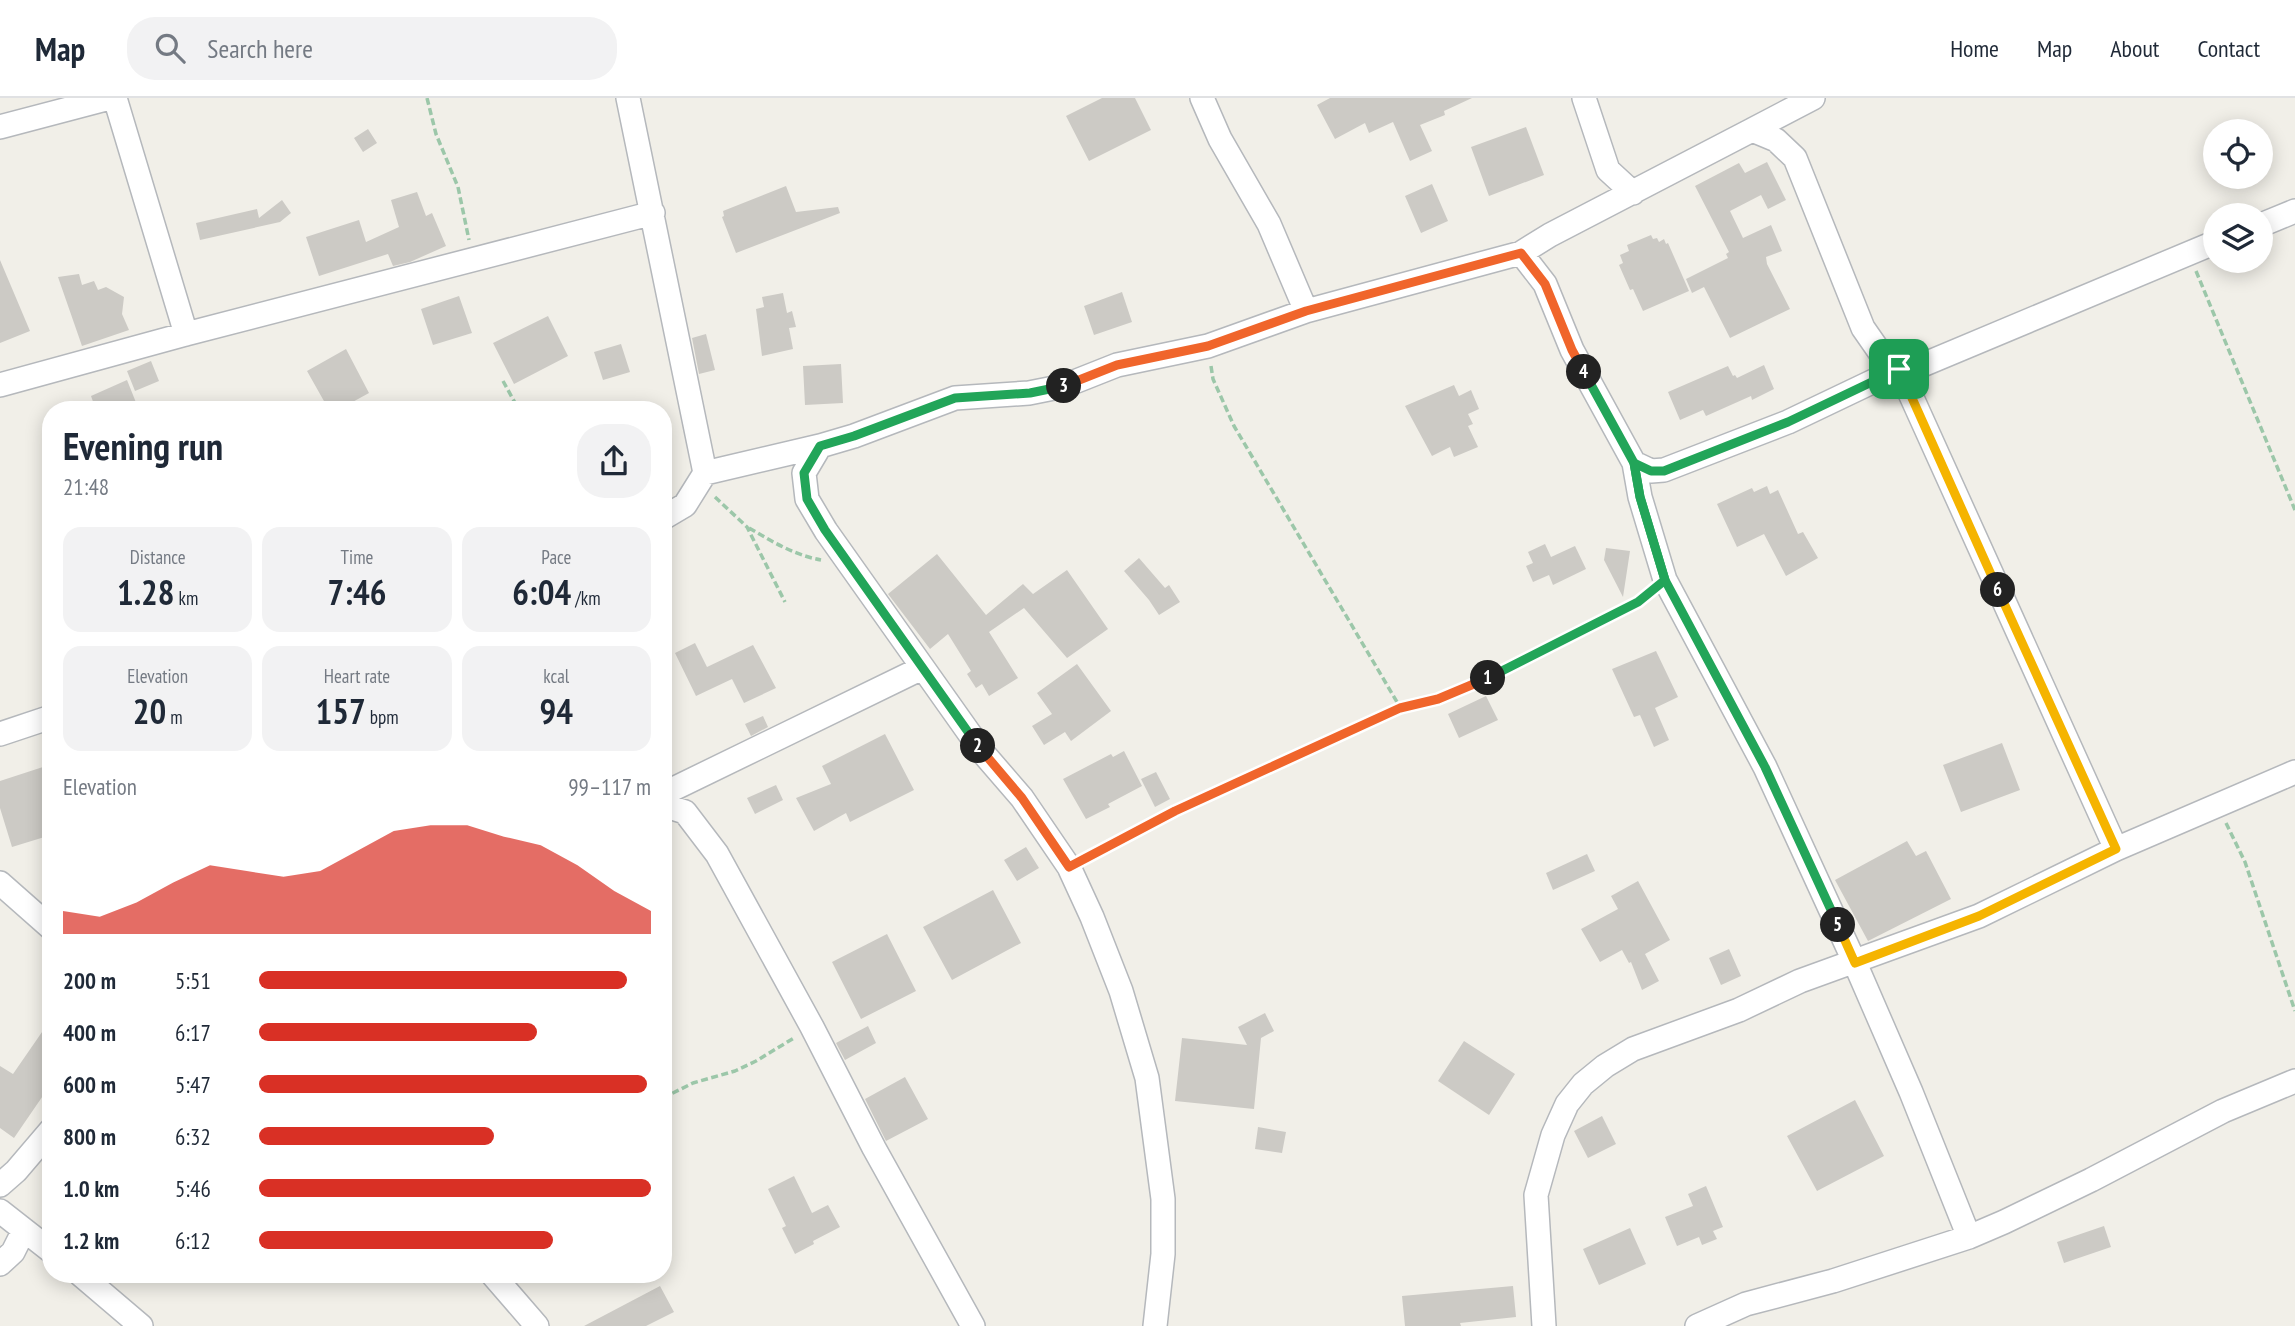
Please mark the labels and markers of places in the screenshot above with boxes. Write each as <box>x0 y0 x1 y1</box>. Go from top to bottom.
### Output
pin <box>1869 339 1929 399</box>
pin: 4 <box>1566 354 1602 390</box>
pin: 3 <box>1046 368 1082 404</box>
pin: 6 <box>1980 573 2016 608</box>
pin: 1 <box>1470 660 1506 696</box>
pin: 2 <box>960 728 996 764</box>
pin: 5 <box>1820 908 1856 942</box>

